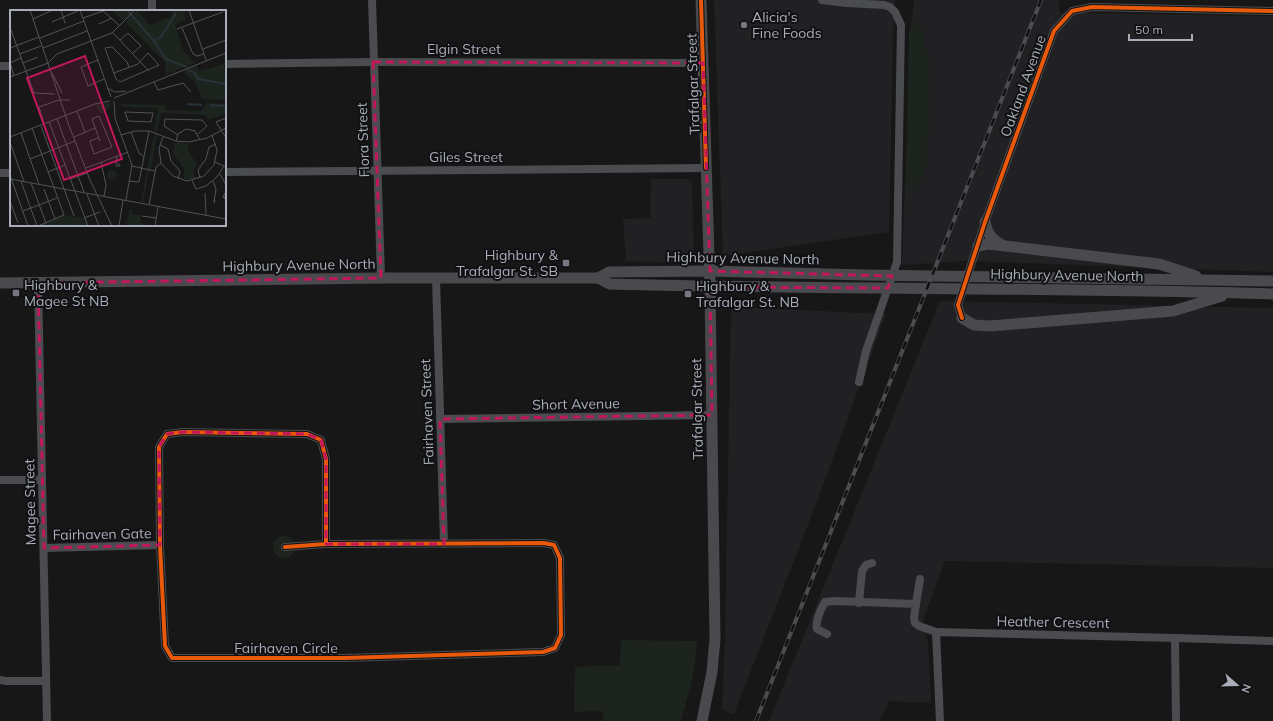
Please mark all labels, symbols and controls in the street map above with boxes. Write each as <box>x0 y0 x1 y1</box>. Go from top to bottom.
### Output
place label: Alicia's Fine Foods <box>752 8 822 42</box>
inset map <box>10 10 226 226</box>
scale bar <box>1129 16 1192 42</box>
marker: Alicia's Fine Foods <box>739 20 749 30</box>
text: 50 m <box>1135 22 1163 37</box>
street label: Trafalgar Street <box>682 33 704 135</box>
street label: Oakland Avenue <box>996 33 1050 139</box>
street label: Elgin Street <box>427 40 501 58</box>
street label: Flora Street <box>353 102 373 178</box>
street label: Giles Street <box>429 148 503 166</box>
place label: Highbury & Trafalgar St. SB <box>456 246 559 280</box>
street label: Highbury Avenue North <box>666 248 820 268</box>
street label: Highbury Avenue North <box>222 255 376 275</box>
marker: Highbury & Trafalgar St. SB <box>561 258 571 268</box>
street label: Highbury Avenue North <box>990 265 1144 285</box>
place label: Highbury & Magee St NB <box>24 276 109 310</box>
place label: Highbury & Trafalgar St. NB <box>696 277 799 311</box>
marker: Highbury & Magee St NB <box>11 288 21 298</box>
marker: Highbury & Trafalgar St. NB <box>683 289 693 299</box>
street label: Fairhaven Street <box>416 358 438 466</box>
street label: Trafalgar Street <box>687 358 707 460</box>
street label: Short Avenue <box>532 394 620 414</box>
street label: Magee Street <box>20 459 40 545</box>
street label: Fairhaven Gate <box>52 524 152 544</box>
street label: Heather Crescent <box>996 612 1110 632</box>
street label: Fairhaven Circle <box>234 639 338 657</box>
north arrow <box>1217 665 1257 705</box>
text: N <box>1238 682 1254 695</box>

